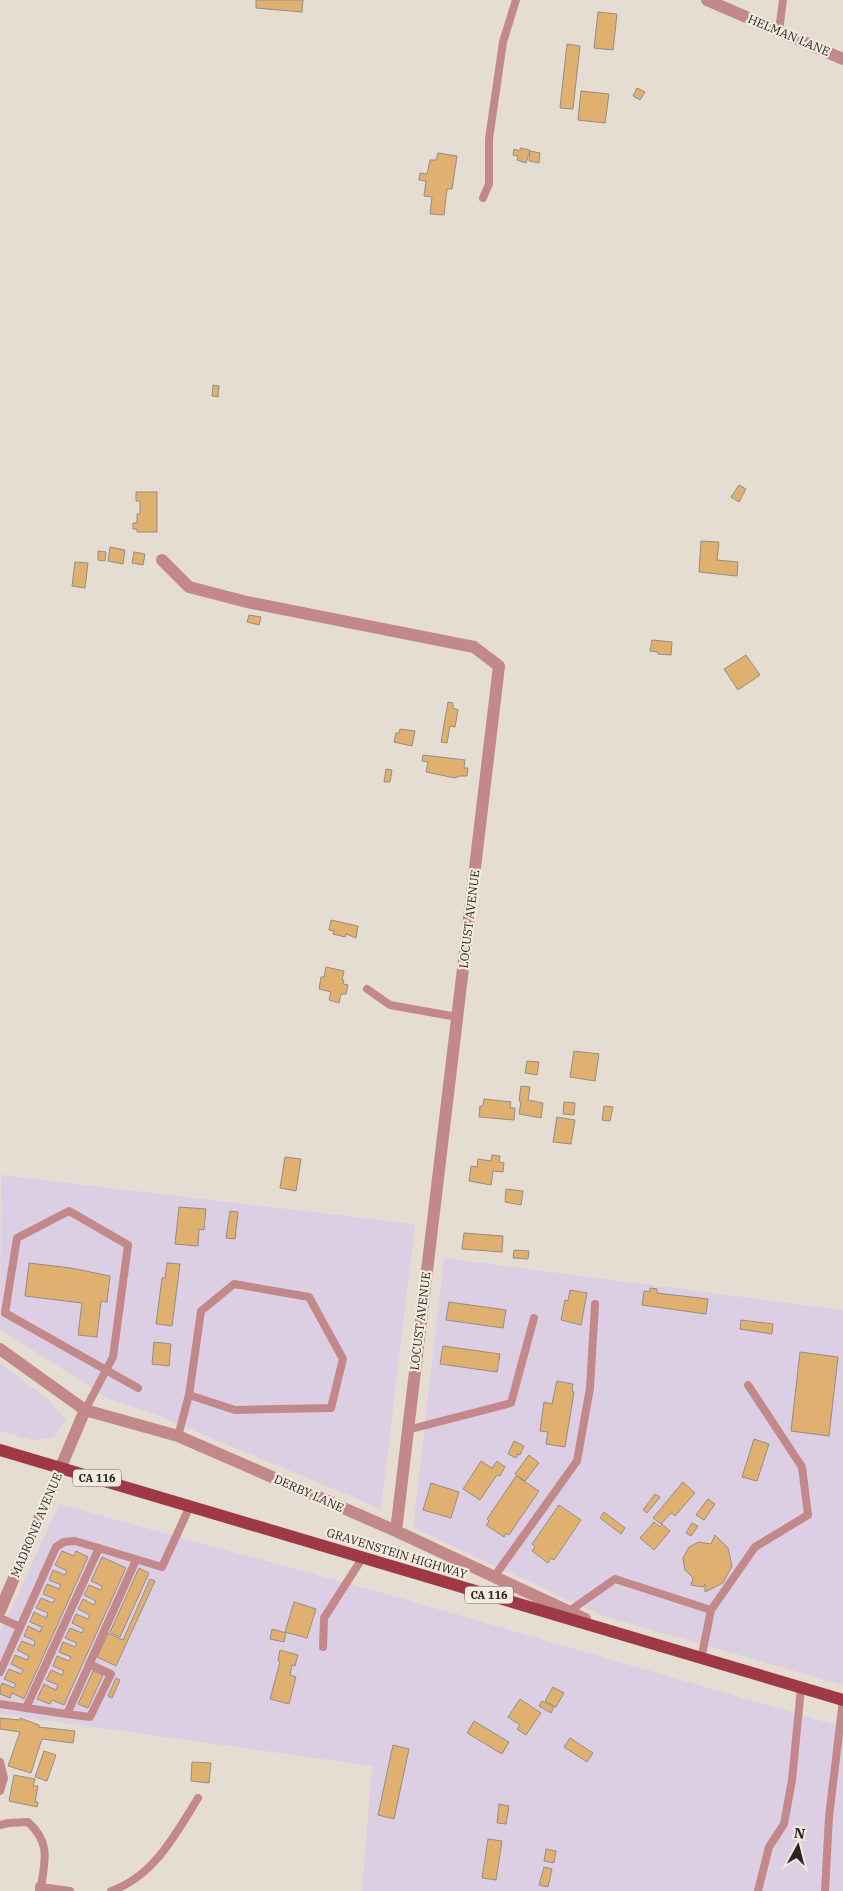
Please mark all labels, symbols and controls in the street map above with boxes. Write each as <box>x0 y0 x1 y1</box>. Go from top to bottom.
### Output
street label: HELMAN LANE <box>746 11 832 59</box>
street label: LOCUST AVENUE <box>456 869 482 969</box>
street label: LOCUST AVENUE <box>407 1271 433 1371</box>
street label: MADRONE AVENUE <box>7 1470 65 1580</box>
road number: CA 116 <box>73 1470 121 1486</box>
street label: DERBY LANE <box>272 1471 346 1515</box>
street label: GRAVENSTEIN HIGHWAY <box>325 1524 469 1582</box>
road number: CA 116 <box>465 1586 513 1604</box>
north arrow <box>773 1821 823 1871</box>
text: N <box>793 1823 806 1843</box>

